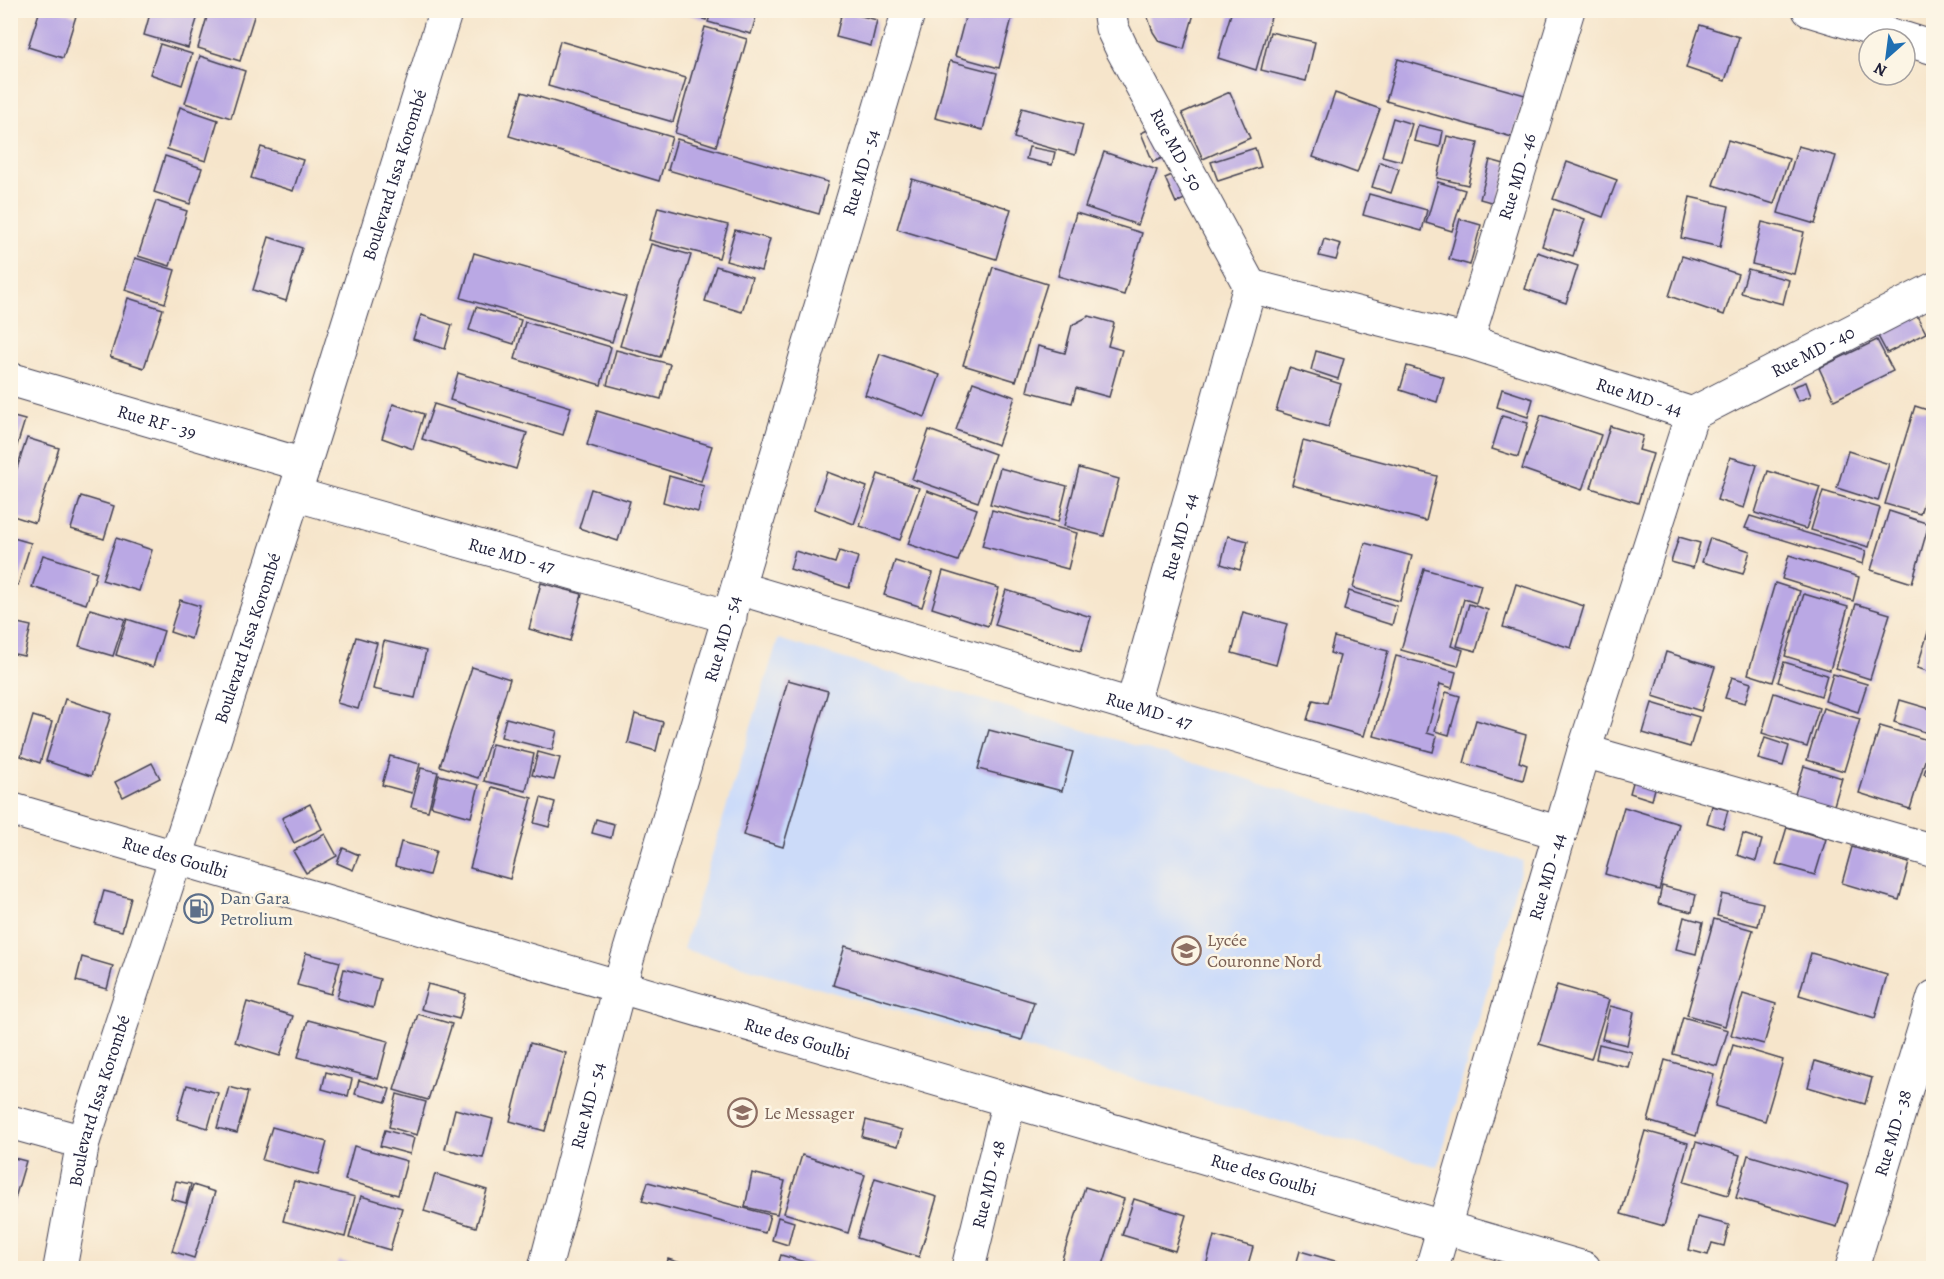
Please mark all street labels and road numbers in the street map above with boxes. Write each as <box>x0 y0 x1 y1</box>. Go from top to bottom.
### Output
street label: Boulevard Issa Korombé <box>357 86 432 264</box>
street label: Rue MD - 50 <box>1144 104 1208 195</box>
street label: Rue MD - 54 <box>837 127 885 219</box>
street label: Rue MD - 46 <box>1493 130 1542 223</box>
street label: Rue MD - 40 <box>1767 320 1859 383</box>
street label: Rue MD - 44 <box>1593 372 1686 422</box>
street label: Rue RF - 39 <box>115 399 199 445</box>
street label: Rue MD - 44 <box>1156 490 1203 583</box>
street label: Rue MD - 47 <box>466 532 558 579</box>
street label: Boulevard Issa Korombé <box>208 550 286 727</box>
street label: Rue MD - 54 <box>698 593 747 685</box>
street label: Rue MD - 47 <box>1103 686 1196 735</box>
street label: Rue des Goulbi <box>119 830 231 884</box>
street label: Rue MD - 44 <box>1523 830 1571 923</box>
street label: Boulevard Issa Korombé <box>63 1012 136 1189</box>
street label: Rue des Goulbi <box>741 1012 853 1065</box>
street label: Rue MD - 54 <box>565 1059 611 1152</box>
street label: Rue MD - 38 <box>1868 1087 1917 1179</box>
street label: Rue MD - 48 <box>966 1138 1011 1231</box>
street label: Rue des Goulbi <box>1208 1148 1320 1201</box>

